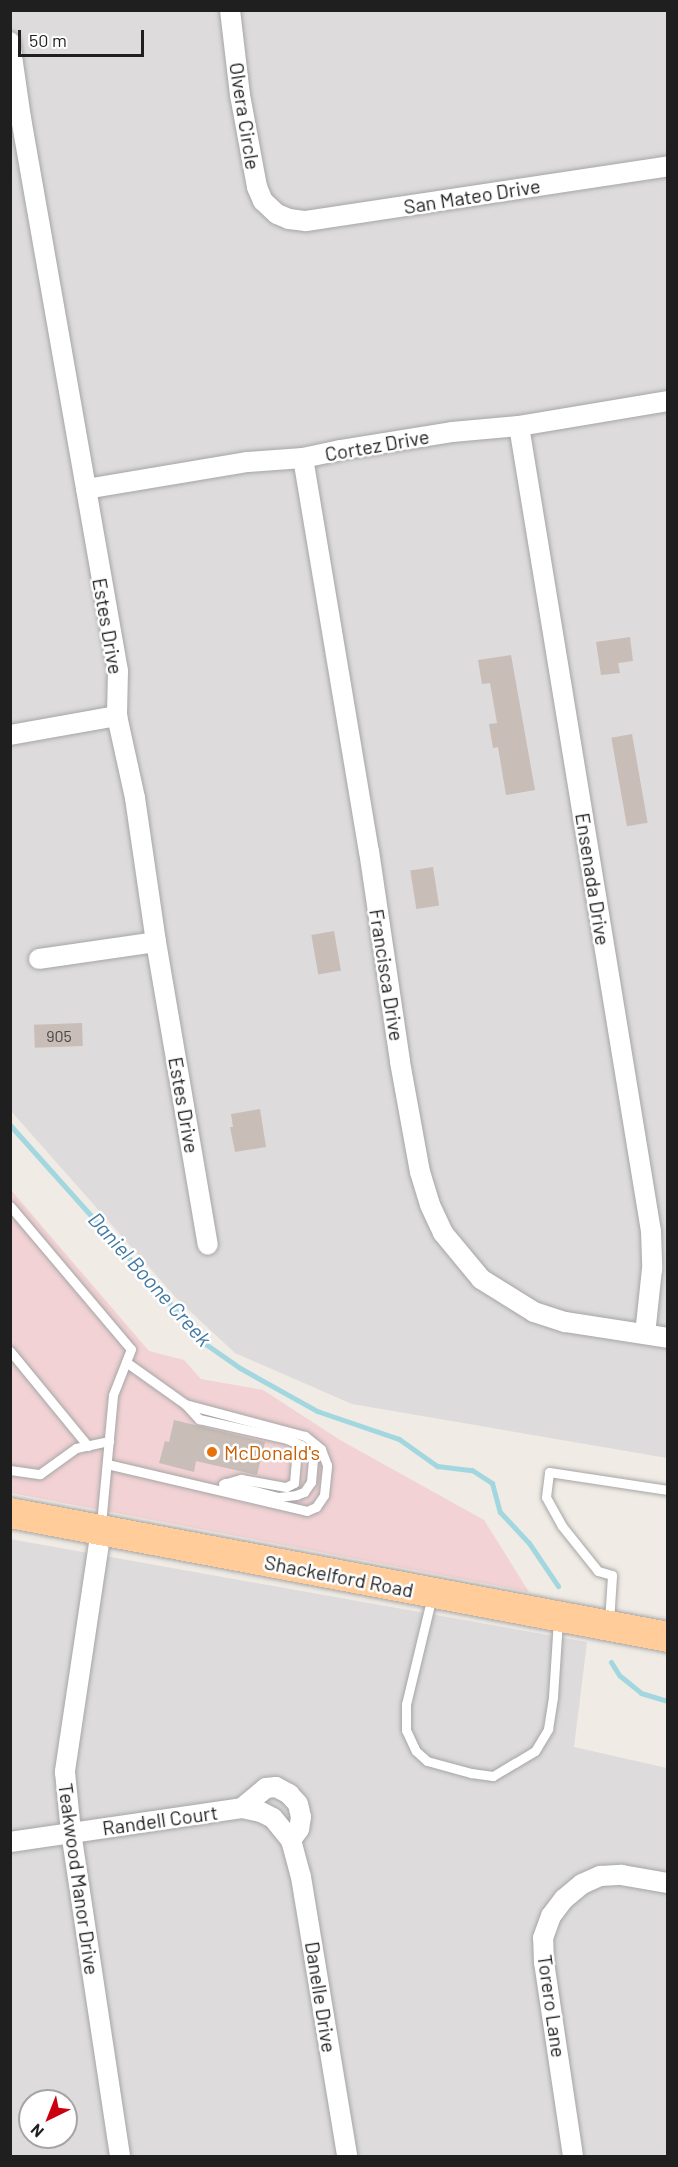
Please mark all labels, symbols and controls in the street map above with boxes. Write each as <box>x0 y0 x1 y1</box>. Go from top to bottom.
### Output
scale bar <box>21 18 147 56</box>
text: 50 m <box>29 29 67 51</box>
street label: Olvera Circle <box>225 61 265 171</box>
street label: San Mateo Drive <box>402 173 542 219</box>
street label: Cortez Drive <box>323 424 431 466</box>
street label: Estes Drive <box>88 576 128 676</box>
street label: Ensenada Drive <box>571 811 615 947</box>
street label: Francisca Drive <box>365 907 409 1043</box>
house number: 905 <box>46 1026 72 1046</box>
street label: Estes Drive <box>164 1055 204 1155</box>
water label: Daniel Boone Creek <box>83 1207 217 1351</box>
place label: McDonald's <box>224 1440 320 1464</box>
marker: McDonald's <box>205 1445 219 1459</box>
street label: Shackelford Road <box>262 1550 416 1602</box>
street label: Teakwood Manor Drive <box>54 1782 104 1976</box>
street label: Randell Court <box>101 1800 219 1840</box>
street label: Danelle Drive <box>300 1940 342 2054</box>
street label: Torero Lane <box>533 1953 571 2059</box>
north arrow <box>18 2089 78 2149</box>
text: N <box>26 2120 47 2142</box>

